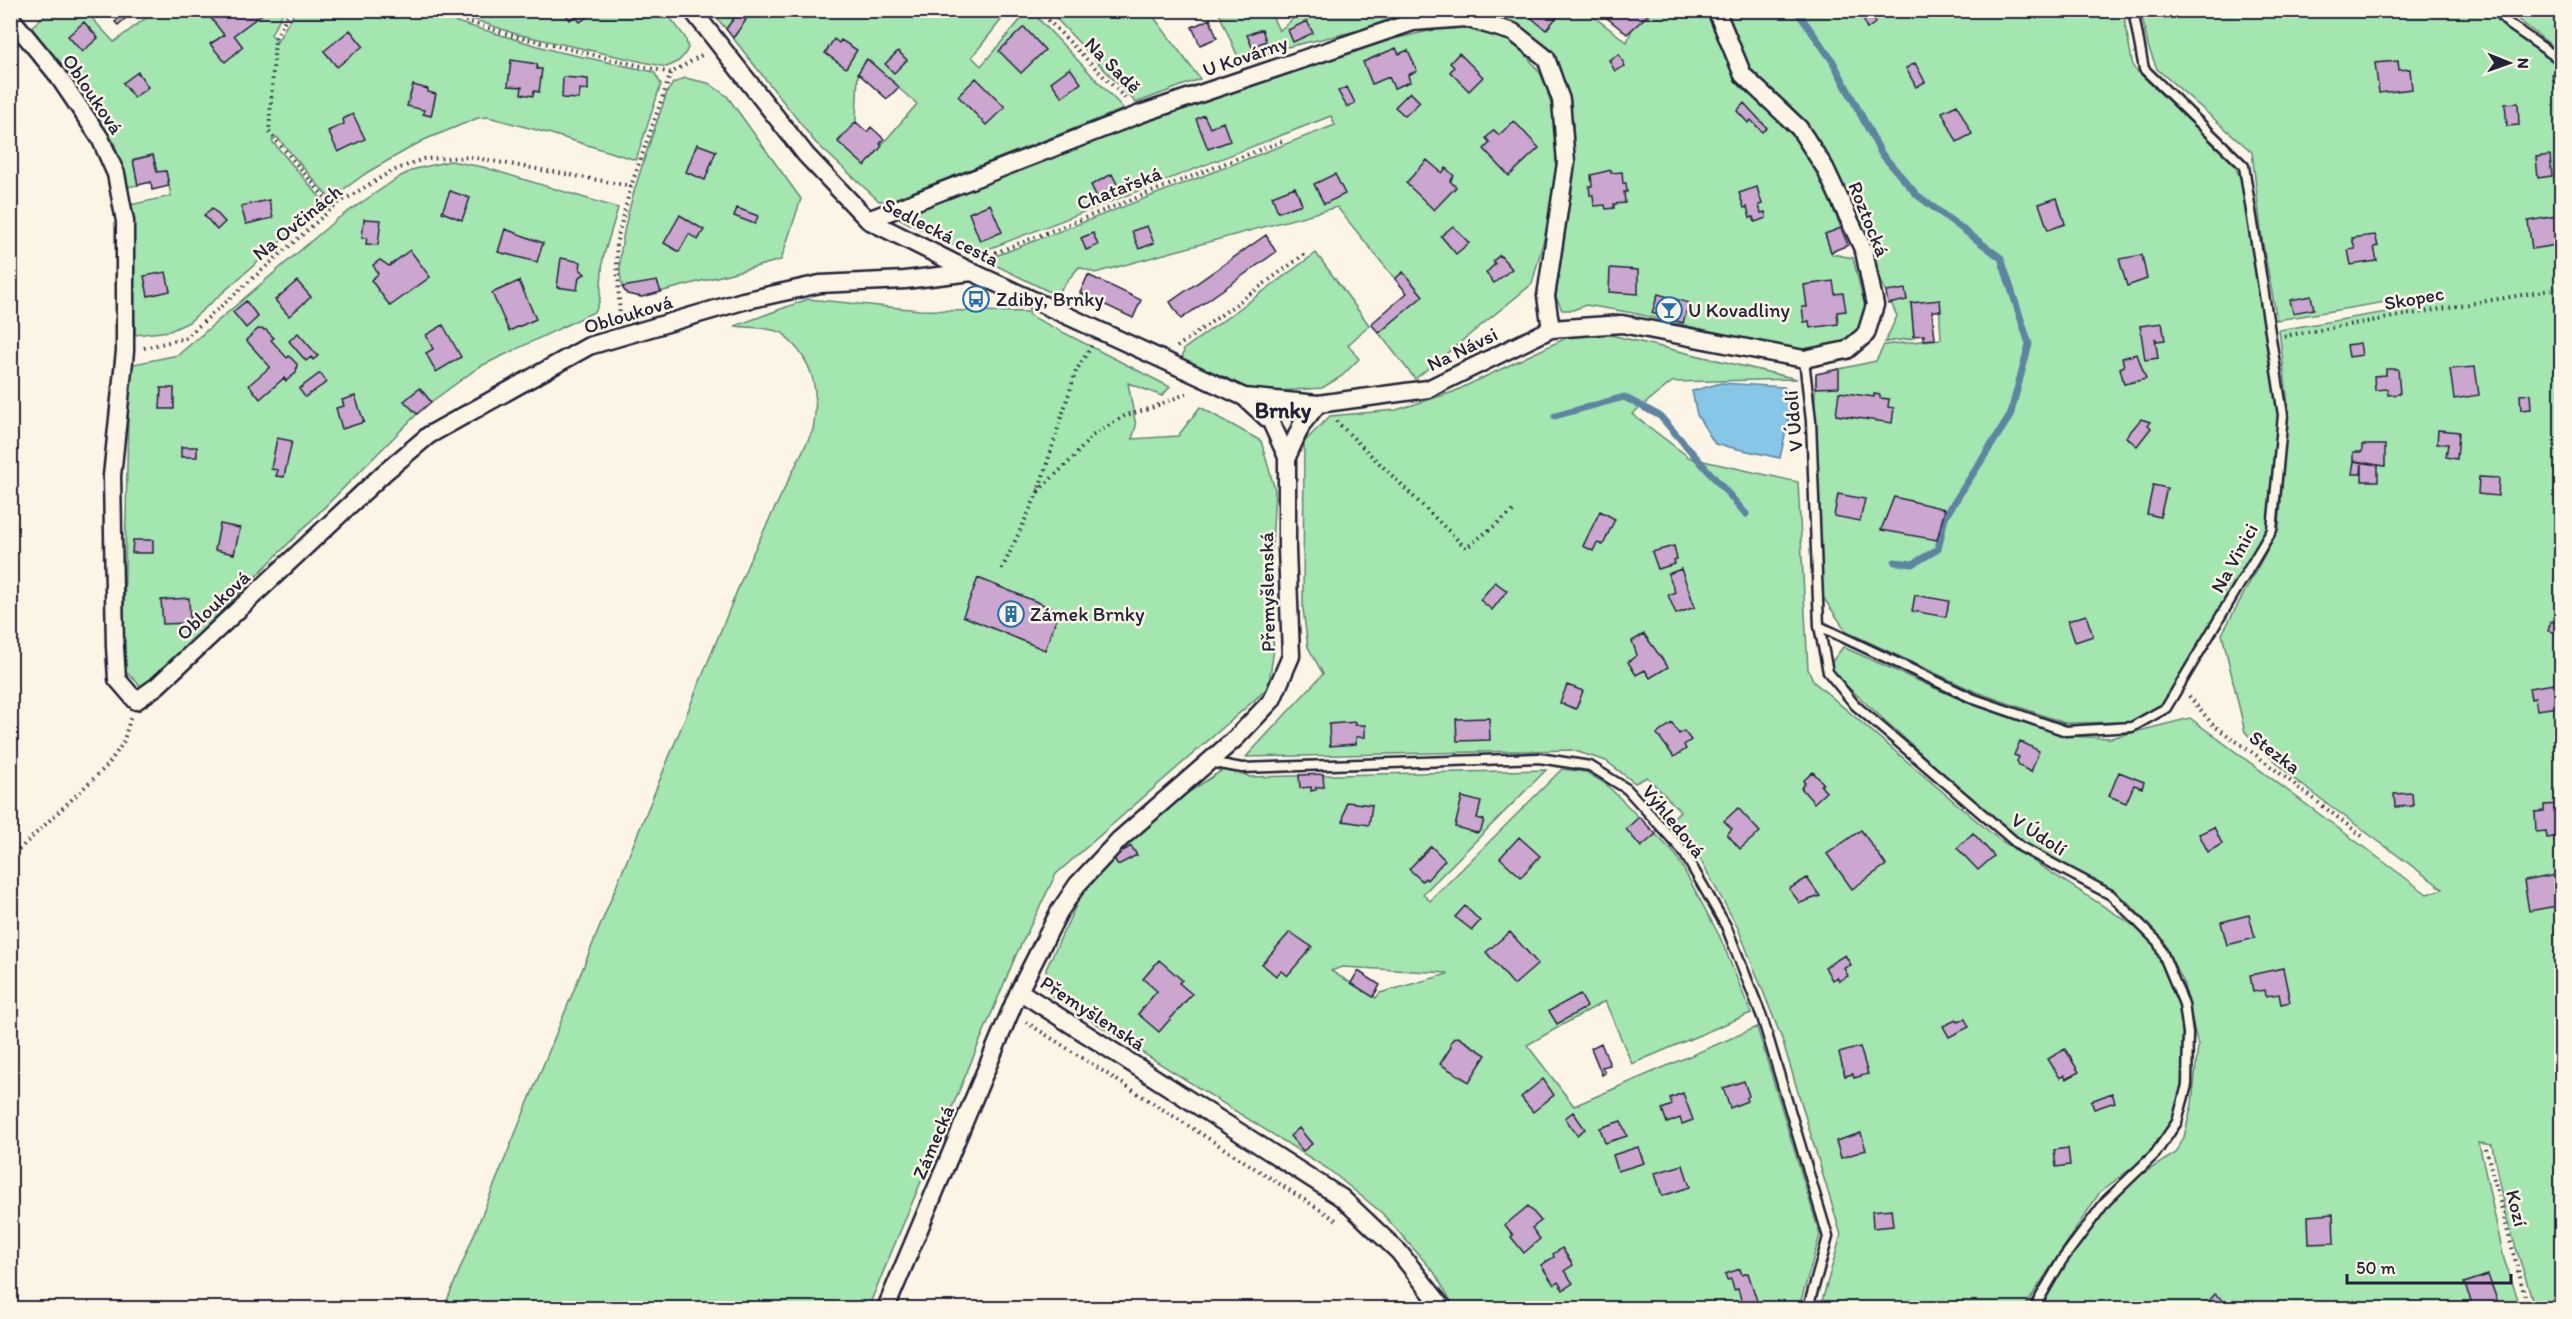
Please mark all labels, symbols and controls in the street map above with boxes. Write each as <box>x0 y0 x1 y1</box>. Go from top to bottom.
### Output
street label: U Kovárny <box>1199 30 1291 82</box>
street label: Na Sadě <box>1080 32 1146 98</box>
north arrow <box>2479 33 2539 93</box>
street label: Oblouková <box>57 49 129 139</box>
text: N <box>2514 58 2533 69</box>
street label: Chatařská <box>1073 161 1165 215</box>
street label: Roztocká <box>1843 178 1895 261</box>
street label: Na Ovčinách <box>248 179 347 265</box>
street label: Sedlecká cesta <box>879 192 1004 272</box>
street label: Skopec <box>2382 281 2446 315</box>
bus stop icon: Zdiby, Brnky <box>961 284 991 314</box>
place label: Zdiby, Brnky <box>996 287 1104 311</box>
street label: Oblouková <box>581 289 676 339</box>
bar icon: U Kovadliny <box>1654 295 1684 325</box>
place label: U Kovadliny <box>1688 298 1791 322</box>
street label: Na Návsi <box>1423 322 1501 376</box>
street label: V Údolí <box>1778 389 1808 453</box>
district label: Brnky <box>1255 397 1312 424</box>
street label: Na Vinici <box>2205 519 2263 597</box>
street label: Přemyšlenská <box>1254 531 1280 652</box>
street label: Oblouková <box>171 565 255 645</box>
building icon: Zámek Brnky <box>996 599 1026 629</box>
place label: Zámek Brnky <box>1030 602 1145 626</box>
street label: Stezka <box>2245 725 2305 779</box>
street label: Výhledová <box>1637 779 1711 863</box>
street label: V Údolí <box>2007 807 2071 861</box>
street label: Přemyšlenská <box>1036 970 1150 1056</box>
street label: Zámecká <box>907 1101 960 1183</box>
street label: Kozí <box>2501 1187 2533 1229</box>
scale bar <box>2347 1247 2510 1285</box>
text: 50 m <box>2356 1257 2396 1279</box>

